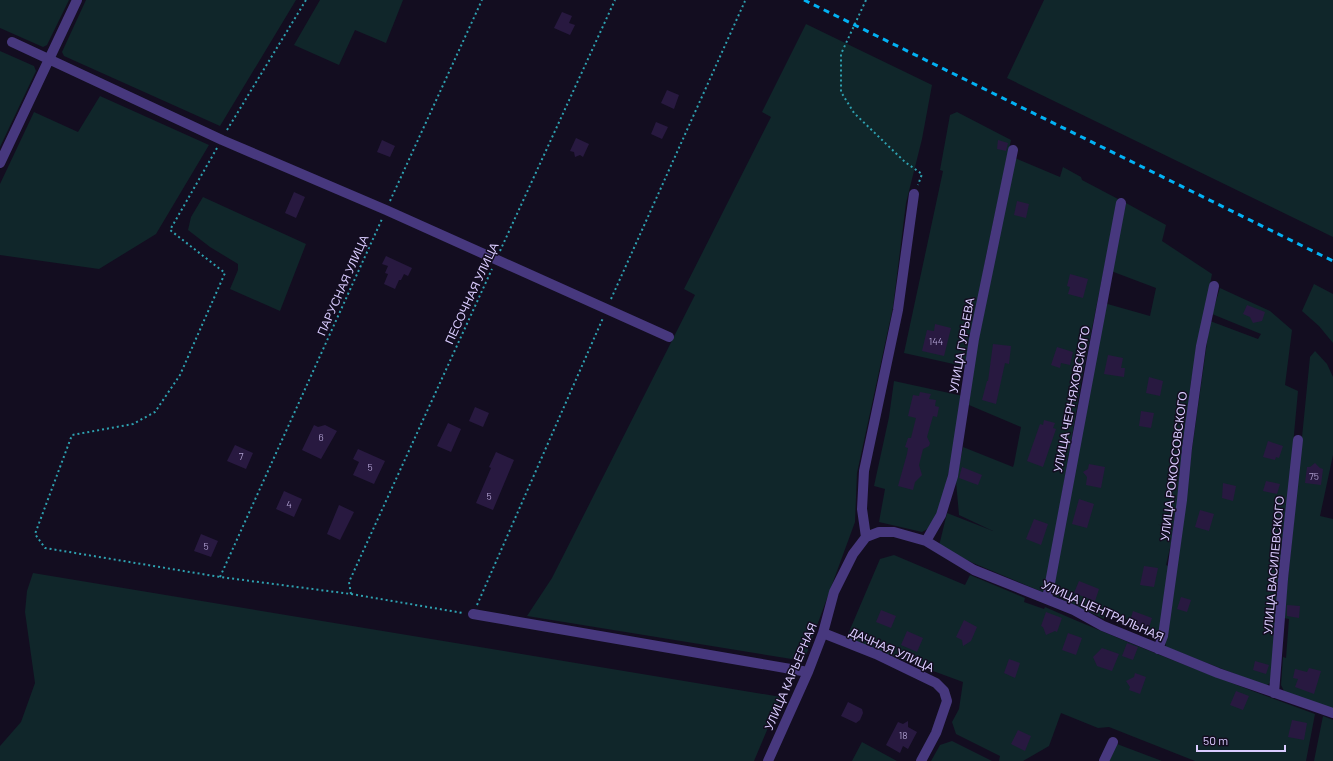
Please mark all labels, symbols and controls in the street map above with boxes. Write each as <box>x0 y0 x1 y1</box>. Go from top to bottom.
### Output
street label: ПАРУСНАЯ УЛИЦА <box>313 232 371 338</box>
street label: ПЕСОЧНАЯ УЛИЦА <box>441 240 502 346</box>
street label: УЛИЦА ГУРЬЕВА <box>946 296 977 394</box>
street label: УЛИЦА ЧЕРНЯХОВСКОГО <box>1050 325 1093 474</box>
house number: 144 <box>929 335 943 347</box>
street label: УЛИЦА РОКОССОВСКОГО <box>1157 391 1190 542</box>
house number: 6 <box>318 431 324 443</box>
house number: 7 <box>239 450 244 462</box>
house number: 5 <box>367 461 373 473</box>
house number: 75 <box>1309 470 1319 482</box>
house number: 5 <box>486 490 492 502</box>
street label: УЛИЦА ВАСИЛЕВСКОГО <box>1260 495 1287 635</box>
house number: 4 <box>286 498 292 510</box>
house number: 5 <box>203 540 209 552</box>
street label: УЛИЦА ЦЕНТРАЛЬНАЯ <box>1039 577 1166 644</box>
street label: УЛИЦА КАРЬЕРНАЯ <box>761 620 820 732</box>
street label: ДАЧНАЯ УЛИЦА <box>847 624 937 675</box>
scale bar <box>1197 727 1285 753</box>
house number: 18 <box>899 729 907 741</box>
text: 50 m <box>1203 733 1228 747</box>

